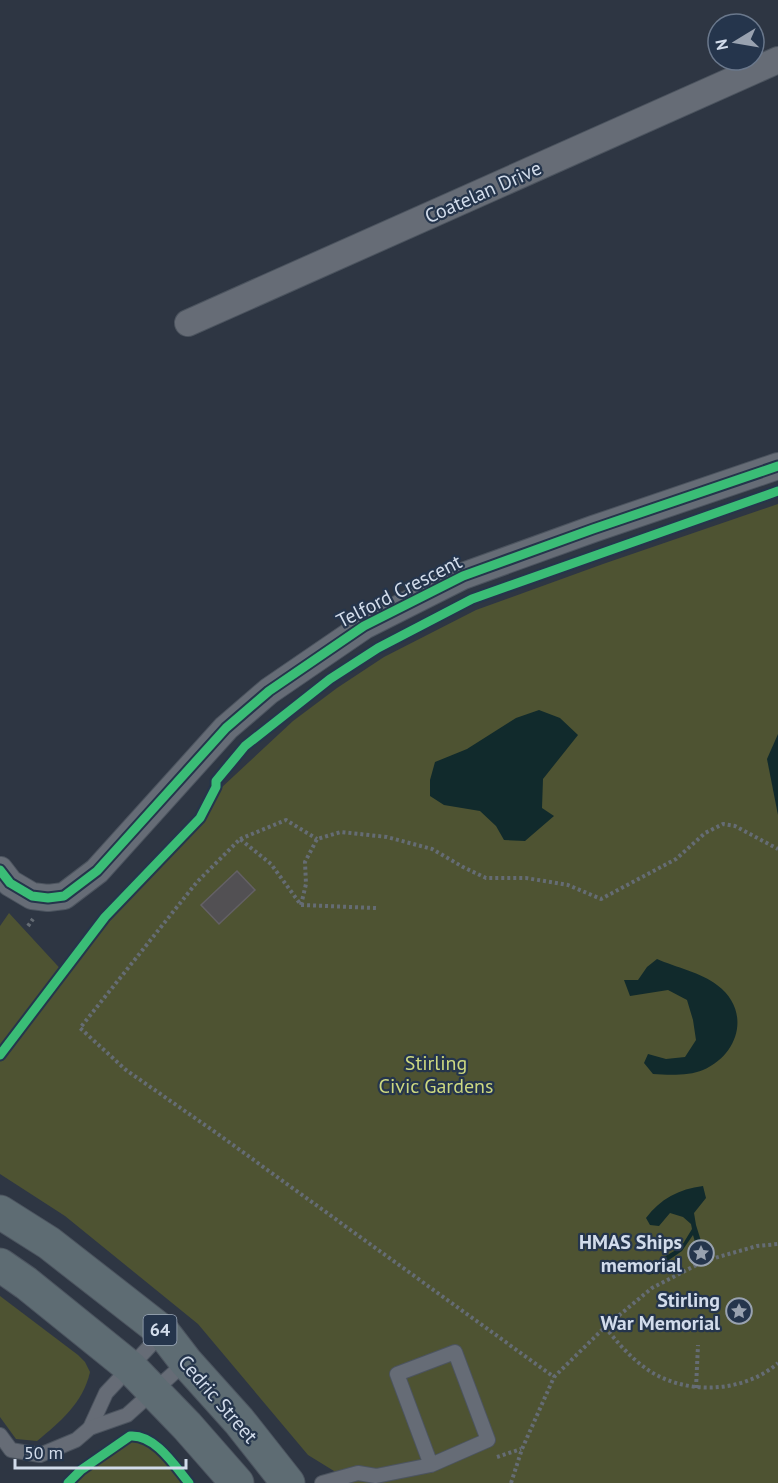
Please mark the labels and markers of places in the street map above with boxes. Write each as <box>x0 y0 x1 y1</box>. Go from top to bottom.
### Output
place label: HMAS Ships memorial <box>579 1229 682 1278</box>
place icon: HMAS Ships memorial <box>686 1238 716 1268</box>
place label: Stirling War Memorial <box>601 1287 720 1336</box>
place icon: Stirling War Memorial <box>724 1296 754 1326</box>

